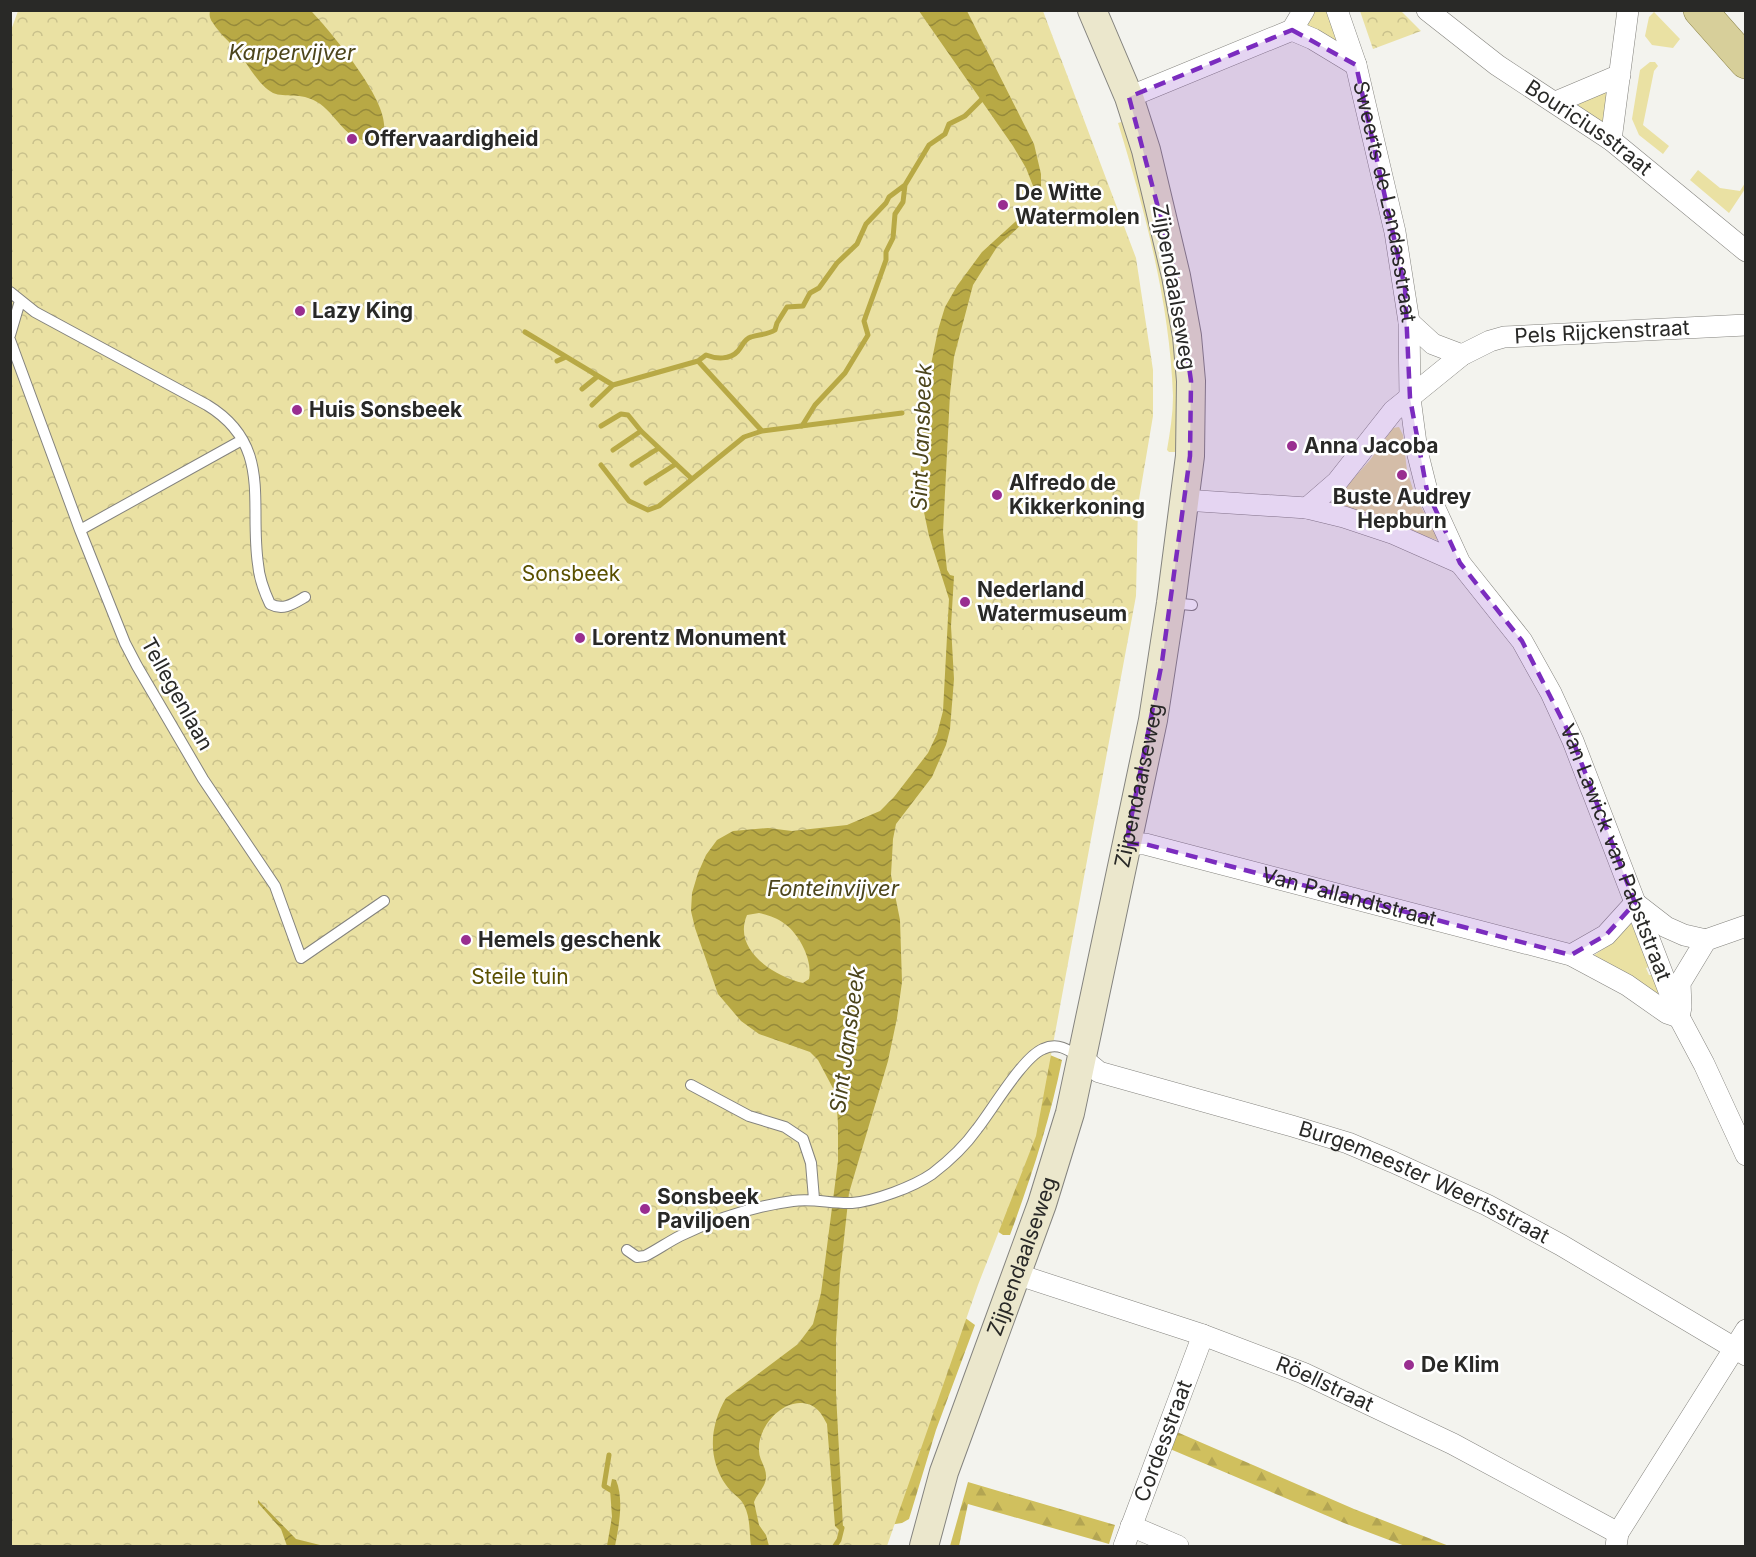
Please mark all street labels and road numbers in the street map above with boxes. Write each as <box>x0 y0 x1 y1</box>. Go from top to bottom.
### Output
street label: Bouriciusstraat <box>1521 74 1657 180</box>
street label: Sweerts de Landasstraat <box>1348 78 1422 324</box>
street label: Zijpendaalseweg <box>1148 202 1201 371</box>
street label: Pels Rijckenstraat <box>1514 315 1690 348</box>
street label: Tellegenlaan <box>136 633 219 755</box>
street label: Zijpendaalseweg <box>1109 701 1167 870</box>
street label: Van Lawick van Pabststraat <box>1555 720 1677 984</box>
street label: Van Pallandtstraat <box>1259 862 1439 931</box>
street label: Burgemeester Weertsstraat <box>1296 1116 1554 1248</box>
street label: Zijpendaalseweg <box>982 1174 1062 1339</box>
street label: Röellstraat <box>1273 1351 1378 1417</box>
street label: Cordesstraat <box>1129 1376 1197 1505</box>

